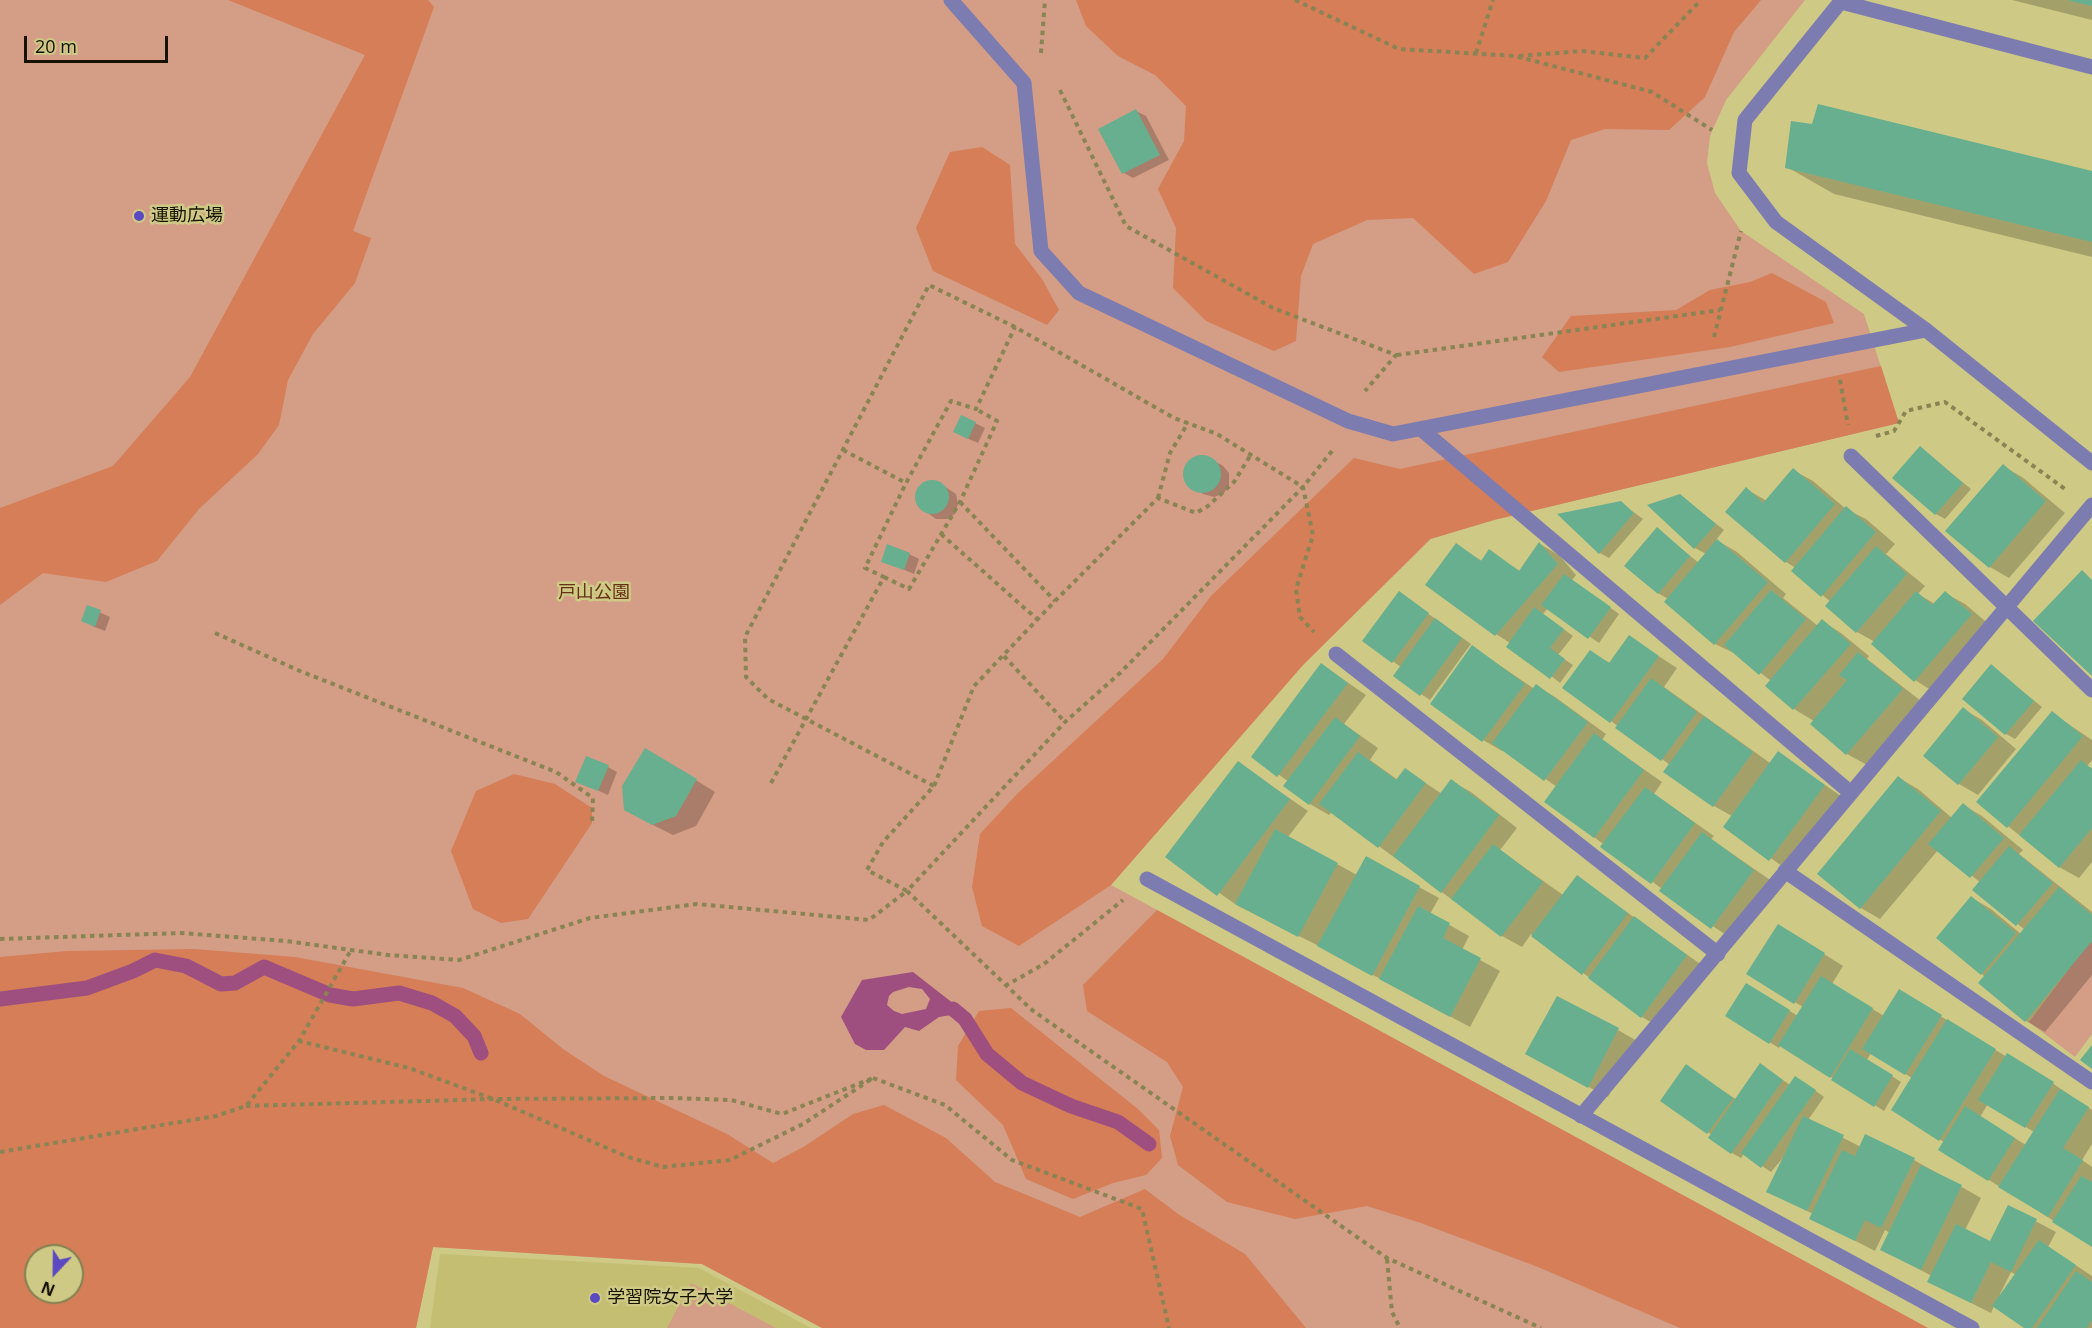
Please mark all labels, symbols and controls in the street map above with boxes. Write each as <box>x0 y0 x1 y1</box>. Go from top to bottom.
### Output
scale bar <box>27 24 171 62</box>
text: 20 m <box>35 34 77 58</box>
place label: 運動広場 <box>151 205 223 227</box>
marker: 運動広場 <box>132 209 146 223</box>
park label: 戸山公園 <box>558 582 630 604</box>
north arrow <box>24 1244 84 1304</box>
text: N <box>38 1276 58 1301</box>
place label: 学習院女子大学 <box>607 1287 733 1309</box>
marker: 学習院女子大学 <box>588 1291 602 1305</box>

